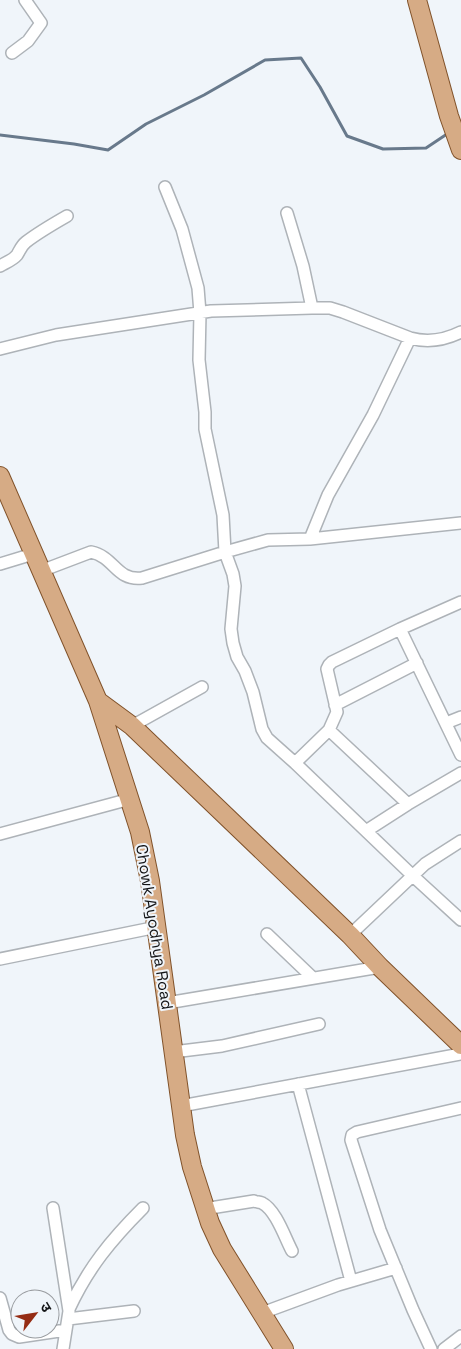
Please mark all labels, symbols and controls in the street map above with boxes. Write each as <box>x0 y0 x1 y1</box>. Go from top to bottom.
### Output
street label: Chowk Ayodhya Road <box>131 843 178 1011</box>
north arrow <box>10 1289 60 1339</box>
text: उ <box>36 1299 56 1316</box>

